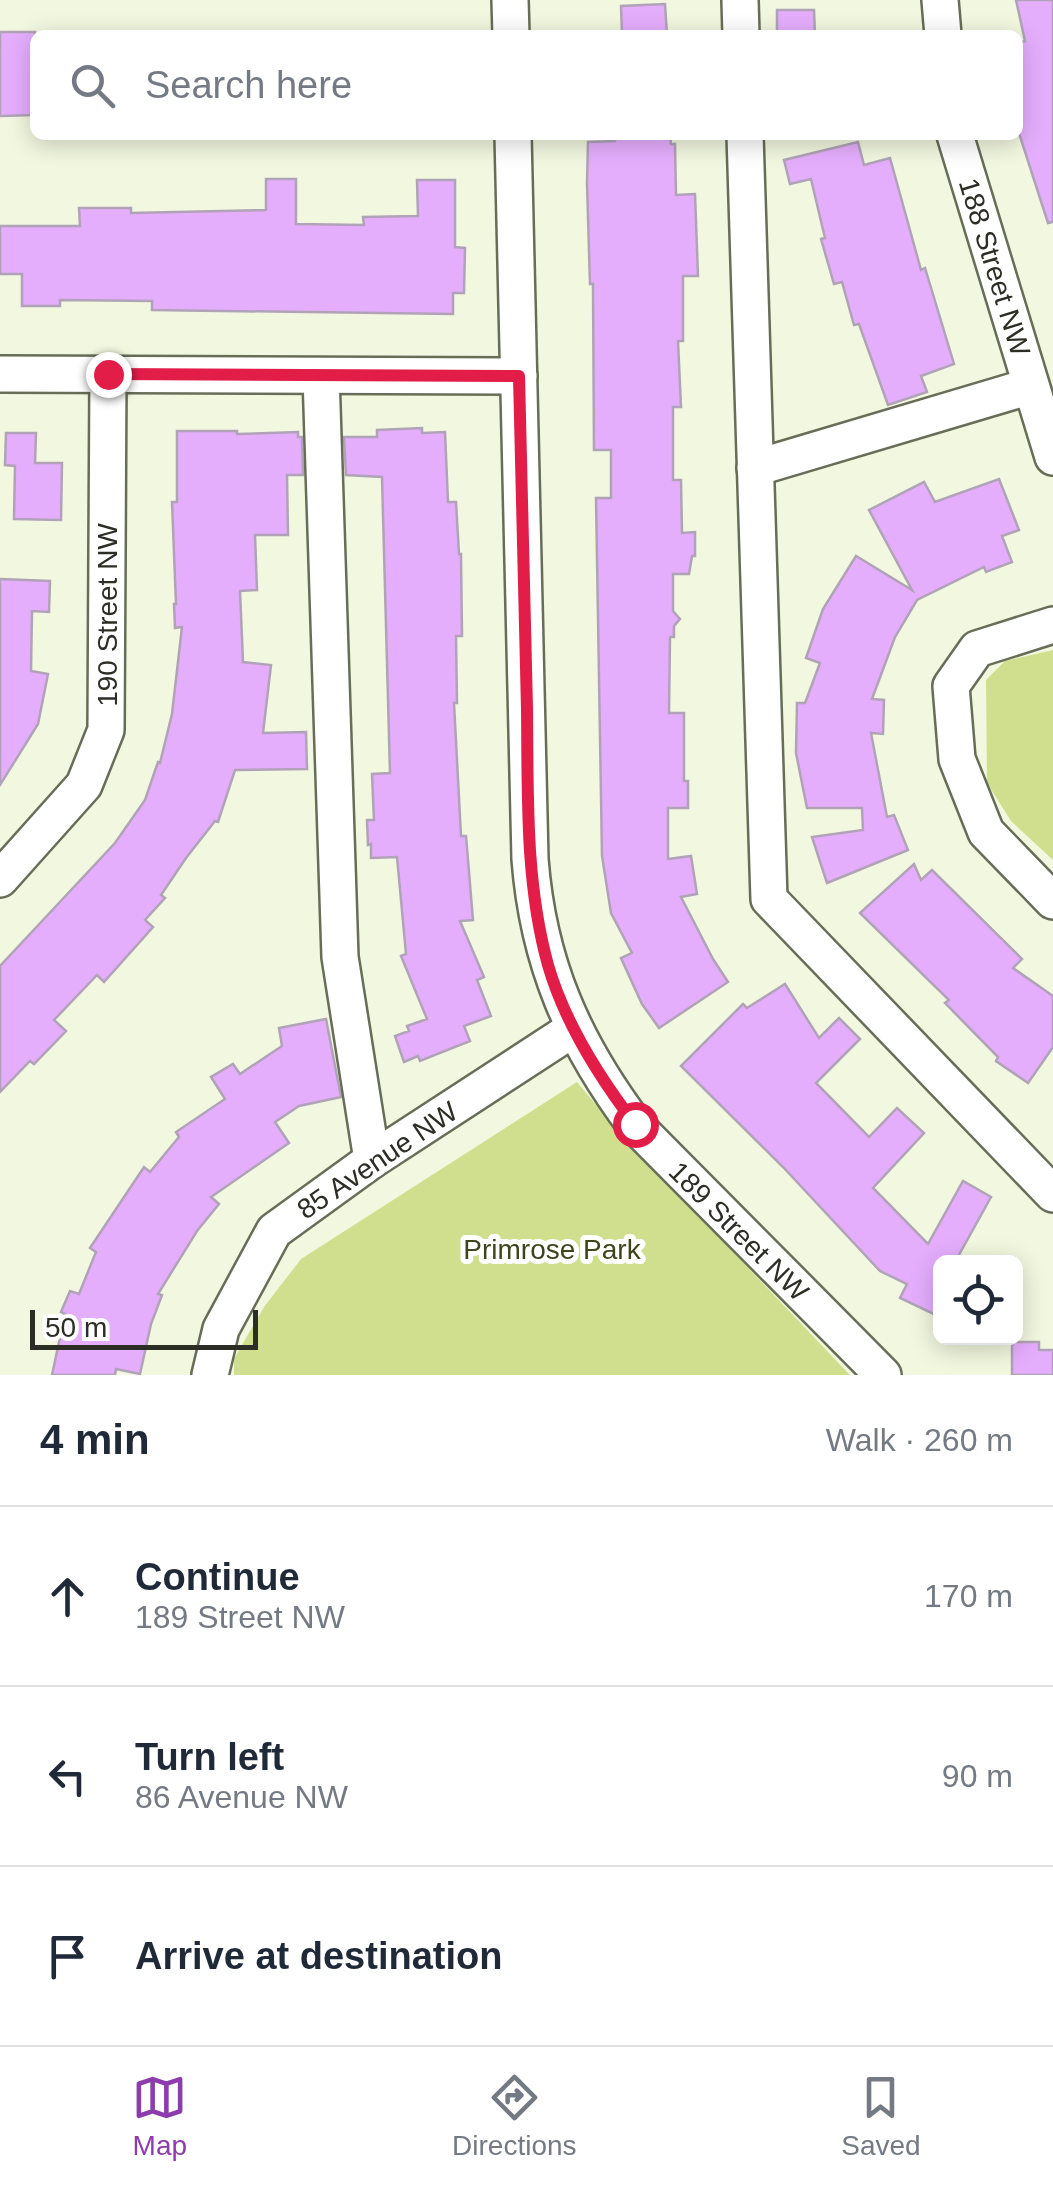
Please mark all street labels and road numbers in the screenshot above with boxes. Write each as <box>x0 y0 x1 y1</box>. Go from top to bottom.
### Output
street label: 188 Street NW <box>953 175 1036 360</box>
street label: 190 Street NW <box>92 523 123 707</box>
street label: 85 Avenue NW <box>291 1095 464 1225</box>
street label: 189 Street NW <box>663 1155 815 1308</box>

